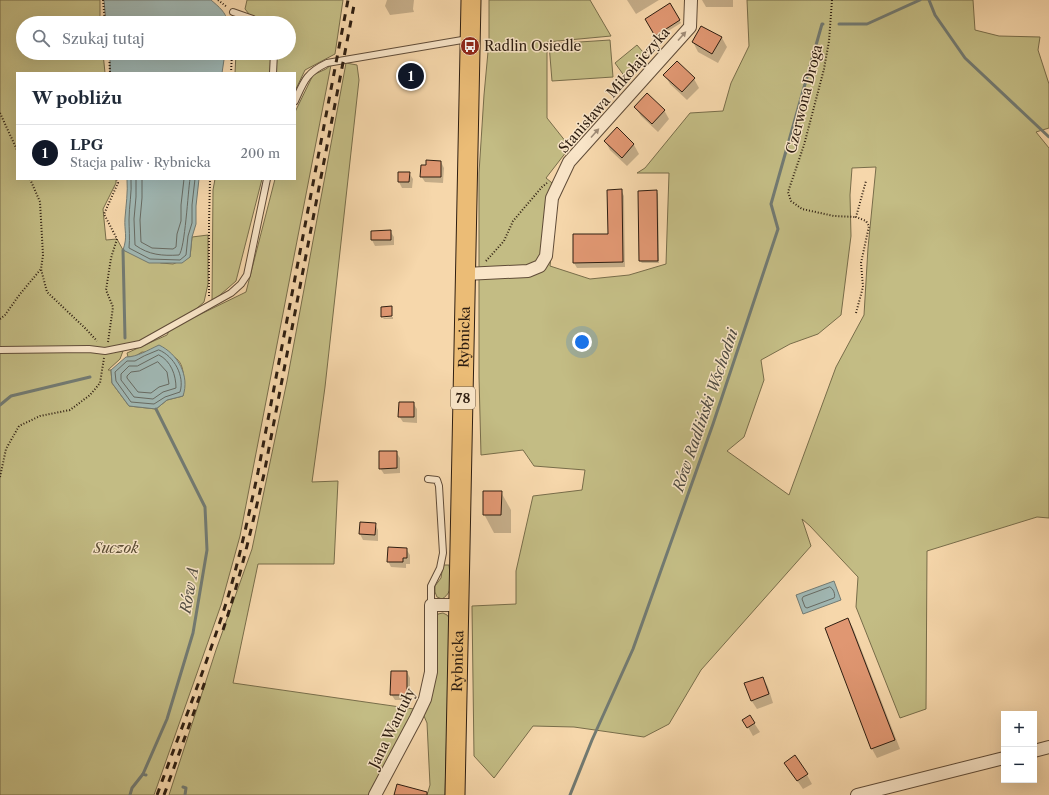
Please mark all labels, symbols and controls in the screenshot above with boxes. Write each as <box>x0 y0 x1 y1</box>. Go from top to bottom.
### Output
search box <box>16 16 296 60</box>
street label: Stanisława Mikołajczyka <box>554 23 674 157</box>
icon: search <box>30 27 52 49</box>
text: Szukaj tutaj <box>62 29 144 48</box>
one-way arrow <box>677 31 686 41</box>
bus stop icon: Radlin Osiedle <box>459 35 481 57</box>
place label: Radlin Osiedle <box>484 37 582 55</box>
street label: Czerwona Droga <box>782 42 826 155</box>
pin: 1 <box>398 61 424 91</box>
text: W pobliżu <box>32 88 122 108</box>
one-way arrow <box>590 127 599 138</box>
text: LPG <box>70 135 103 154</box>
text: 1 <box>42 145 48 161</box>
text: 200 m <box>240 145 280 161</box>
text: Stacja paliw · Rybnicka <box>70 154 211 170</box>
street label: Rybnicka <box>455 305 474 368</box>
water label: Rów Radliński Wschodni <box>668 325 742 495</box>
your location <box>572 332 592 352</box>
road number: 78 <box>451 387 475 409</box>
park label: Suczok <box>93 539 139 557</box>
water label: Rów A <box>175 565 202 616</box>
street label: Rybnicka <box>448 629 467 692</box>
street label: Jana Wantuły <box>364 685 419 773</box>
map controls <box>1001 711 1037 783</box>
button: + <box>1001 711 1037 747</box>
button: − <box>1001 747 1037 783</box>

